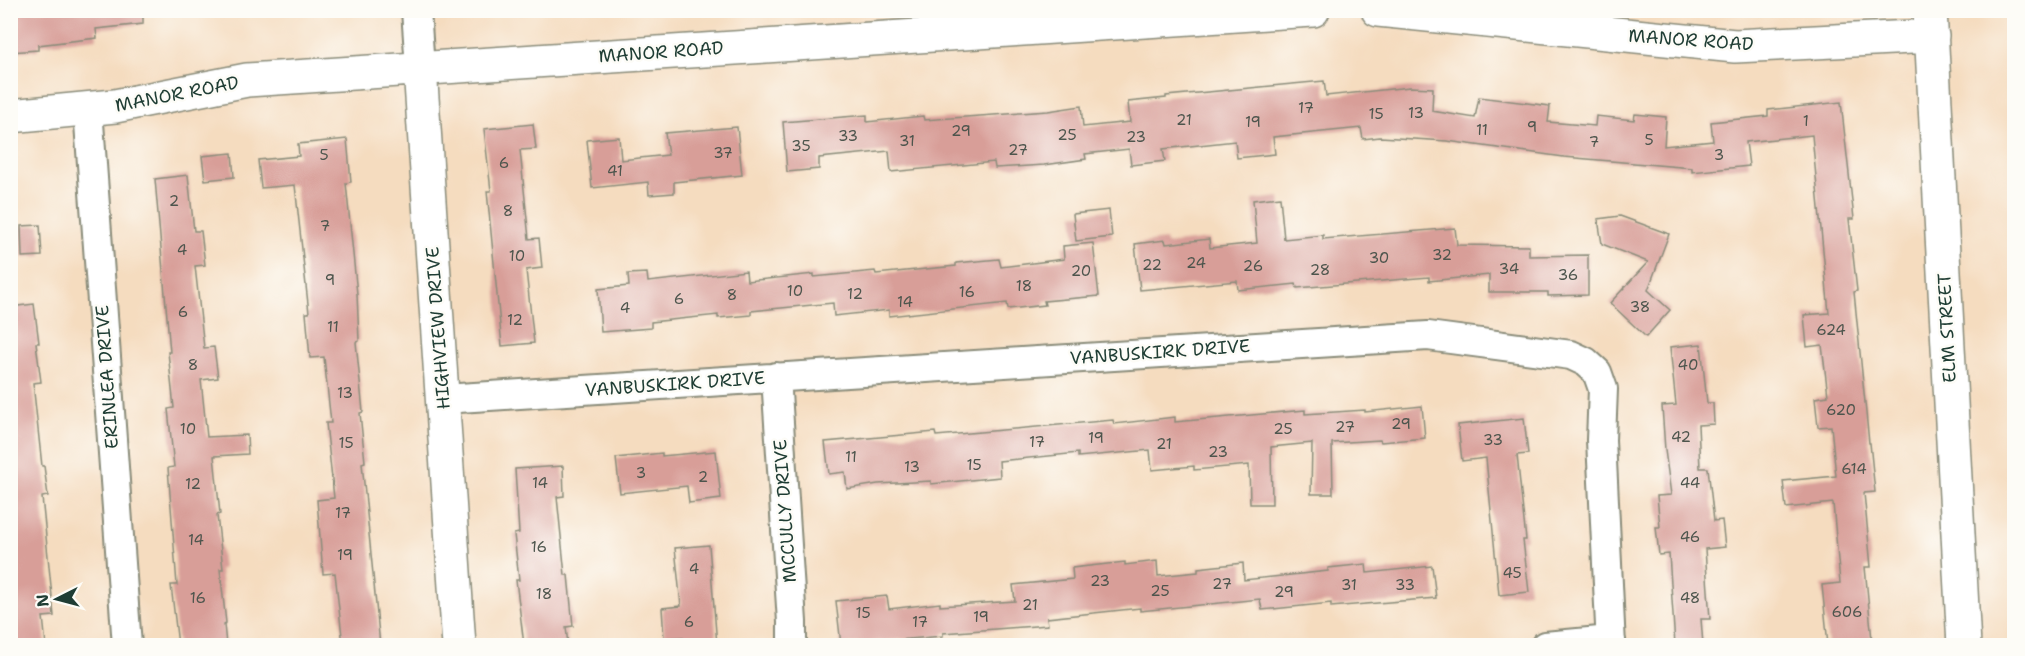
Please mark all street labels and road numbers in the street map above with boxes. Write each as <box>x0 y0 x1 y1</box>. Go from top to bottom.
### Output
street label: MANOR ROAD <box>1628 24 1754 56</box>
street label: MANOR ROAD <box>598 36 724 68</box>
street label: MANOR ROAD <box>113 70 241 118</box>
street label: HIGHVIEW DRIVE <box>420 246 456 410</box>
street label: ELM STREET <box>1932 273 1962 383</box>
street label: ERINLEA DRIVE <box>90 304 124 450</box>
street label: VANBUSKIRK DRIVE <box>1069 334 1251 370</box>
street label: VANBUSKIRK DRIVE <box>584 366 766 402</box>
street label: MCCULLY DRIVE <box>768 438 802 584</box>

